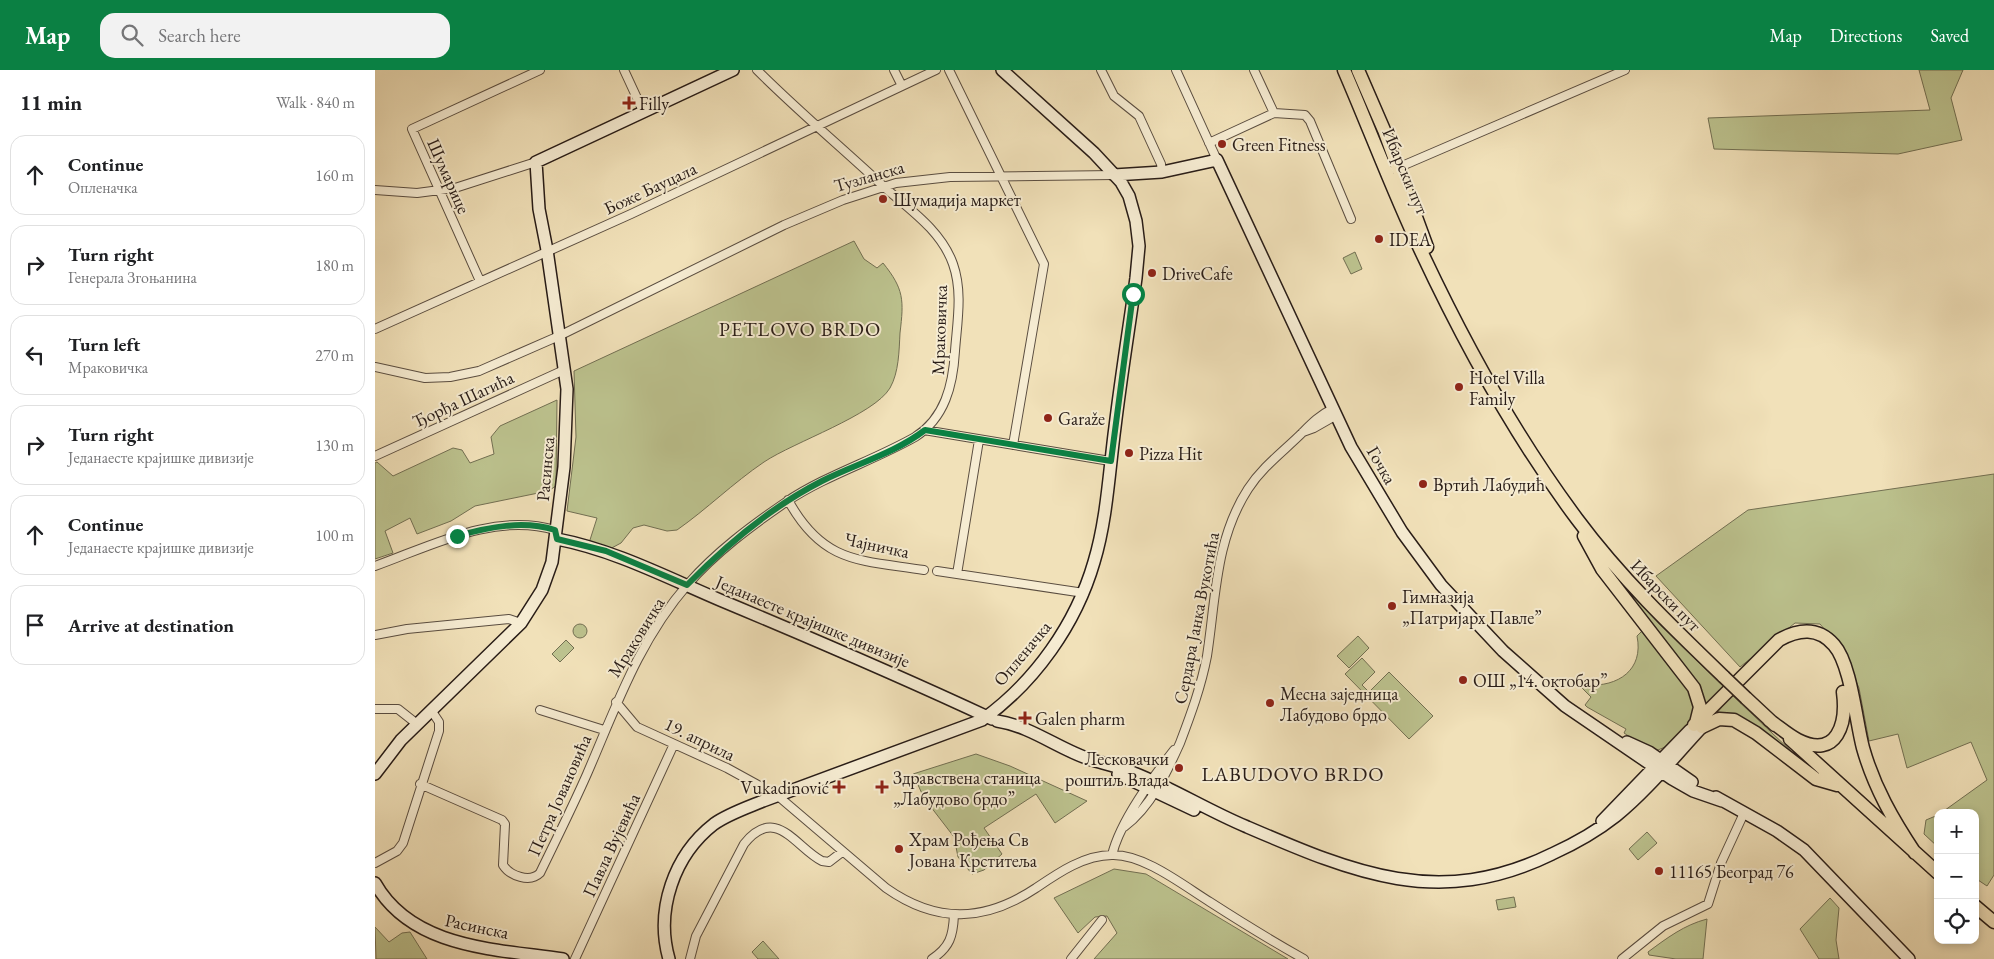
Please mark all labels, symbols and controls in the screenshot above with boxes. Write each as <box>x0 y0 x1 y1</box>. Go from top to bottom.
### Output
search box <box>100 13 450 58</box>
text: Map <box>25 20 70 51</box>
icon: search <box>118 21 146 49</box>
text: Search here <box>158 23 241 48</box>
text: Map <box>1770 24 1802 47</box>
text: Directions <box>1830 24 1902 47</box>
text: Saved <box>1930 24 1969 47</box>
text: 11 min <box>20 89 82 116</box>
text: Walk · 840 m <box>276 92 355 113</box>
place label: Filly <box>639 92 669 115</box>
marker: Filly <box>623 97 635 109</box>
street label: Ибарски пут <box>1377 124 1435 218</box>
place label: Green Fitness <box>1232 133 1326 156</box>
street label: Шумарице <box>422 135 476 217</box>
marker: Green Fitness <box>1216 138 1228 150</box>
text: Continue <box>68 152 143 177</box>
street label: Тузланска <box>831 155 908 197</box>
street label: Боже Бауцала <box>600 156 701 219</box>
icon: ahead <box>21 161 49 189</box>
text: 160 m <box>315 165 354 186</box>
text: Опленачка <box>68 177 138 198</box>
place label: Шумадија маркет <box>893 188 1022 211</box>
marker: Шумадија маркет <box>877 193 889 205</box>
place label: IDEA <box>1389 228 1432 251</box>
marker: IDEA <box>1373 233 1385 245</box>
text: Turn right <box>68 242 154 267</box>
icon: right <box>21 251 49 279</box>
text: 180 m <box>315 255 354 276</box>
place label: DriveCafe <box>1162 262 1233 285</box>
text: Генерала Згоњанина <box>68 267 197 288</box>
marker: DriveCafe <box>1146 267 1158 279</box>
route start <box>1122 283 1145 306</box>
street label: Мраковичка <box>926 284 952 376</box>
district label: PETLOVO BRDO <box>719 316 881 342</box>
text: Turn left <box>68 332 140 357</box>
icon: left <box>21 341 49 369</box>
text: 270 m <box>315 345 354 366</box>
text: Мраковичка <box>68 357 148 378</box>
street label: Ђорђа Шагића <box>409 365 518 433</box>
place label: Hotel Villa Family <box>1469 366 1546 410</box>
marker: Hotel Villa Family <box>1453 381 1465 393</box>
place label: Garaže <box>1058 407 1105 430</box>
marker: Garaže <box>1042 412 1054 424</box>
text: Turn right <box>68 422 154 447</box>
icon: right <box>21 431 49 459</box>
text: 130 m <box>315 435 354 456</box>
street label: Расинска <box>531 435 559 502</box>
place label: Pizza Hit <box>1139 442 1203 465</box>
street label: Гочка <box>1362 442 1402 489</box>
text: Једанаесте крајишке дивизије <box>68 447 254 468</box>
marker: Pizza Hit <box>1123 447 1135 459</box>
place label: Вртић Лабудић <box>1433 473 1545 496</box>
marker: Вртић Лабудић <box>1417 478 1429 490</box>
text: Continue <box>68 512 143 537</box>
icon: ahead <box>21 521 49 549</box>
text: 100 m <box>315 525 354 546</box>
route end <box>446 525 469 548</box>
street label: Чајничка <box>842 527 912 563</box>
street label: Сердара Јанка Вукотића <box>1168 529 1224 706</box>
text: Једанаесте крајишке дивизије <box>68 537 254 558</box>
street label: Ибарски пут <box>1626 554 1707 637</box>
street label: Једанаесте крајишке дивизије <box>710 569 914 672</box>
place label: Гимназија „Патријарх Павле” <box>1402 585 1542 629</box>
street label: Мраковичка <box>602 592 670 681</box>
marker: Гимназија „Патријарх Павле” <box>1386 600 1398 612</box>
icon: arrive <box>21 611 49 639</box>
text: Arrive at destination <box>68 613 234 638</box>
street label: Опленачка <box>988 615 1056 690</box>
place label: ОШ „14. октобар” <box>1473 669 1608 692</box>
marker: ОШ „14. октобар” <box>1457 674 1469 686</box>
place label: Месна заједница Лабудово брдо <box>1280 682 1399 726</box>
marker: Месна заједница Лабудово брдо <box>1264 697 1276 709</box>
place label: Galen pharm <box>1035 707 1125 730</box>
street label: 19. априла <box>661 712 740 766</box>
marker: Galen pharm <box>1019 712 1031 724</box>
street label: Петра Јовановића <box>522 730 596 859</box>
place label: Лесковачки роштиљ Влада <box>1065 747 1170 791</box>
district label: LABUDOVO BRDO <box>1202 761 1385 787</box>
marker: Лесковачки роштиљ Влада <box>1173 762 1185 774</box>
place label: Здравствена станица „Лабудово брдо” <box>893 766 1042 810</box>
place label: Vukadinović <box>741 776 829 799</box>
marker: Здравствена станица „Лабудово брдо” <box>875 780 889 794</box>
marker: Vukadinović <box>833 781 845 793</box>
street label: Павла Вујевића <box>577 789 645 901</box>
map controls <box>1934 809 1979 944</box>
button: + <box>1934 809 1979 854</box>
place label: Храм Рођења Св Јована Крститеља <box>907 828 1038 872</box>
marker: Храм Рођења Св Јована Крститеља <box>893 843 905 855</box>
button: − <box>1934 854 1979 899</box>
place label: 11165 Београд 76 <box>1669 860 1794 883</box>
marker: 11165 Београд 76 <box>1653 865 1665 877</box>
button: locate <box>1934 899 1979 944</box>
street label: Расинска <box>443 908 512 944</box>

